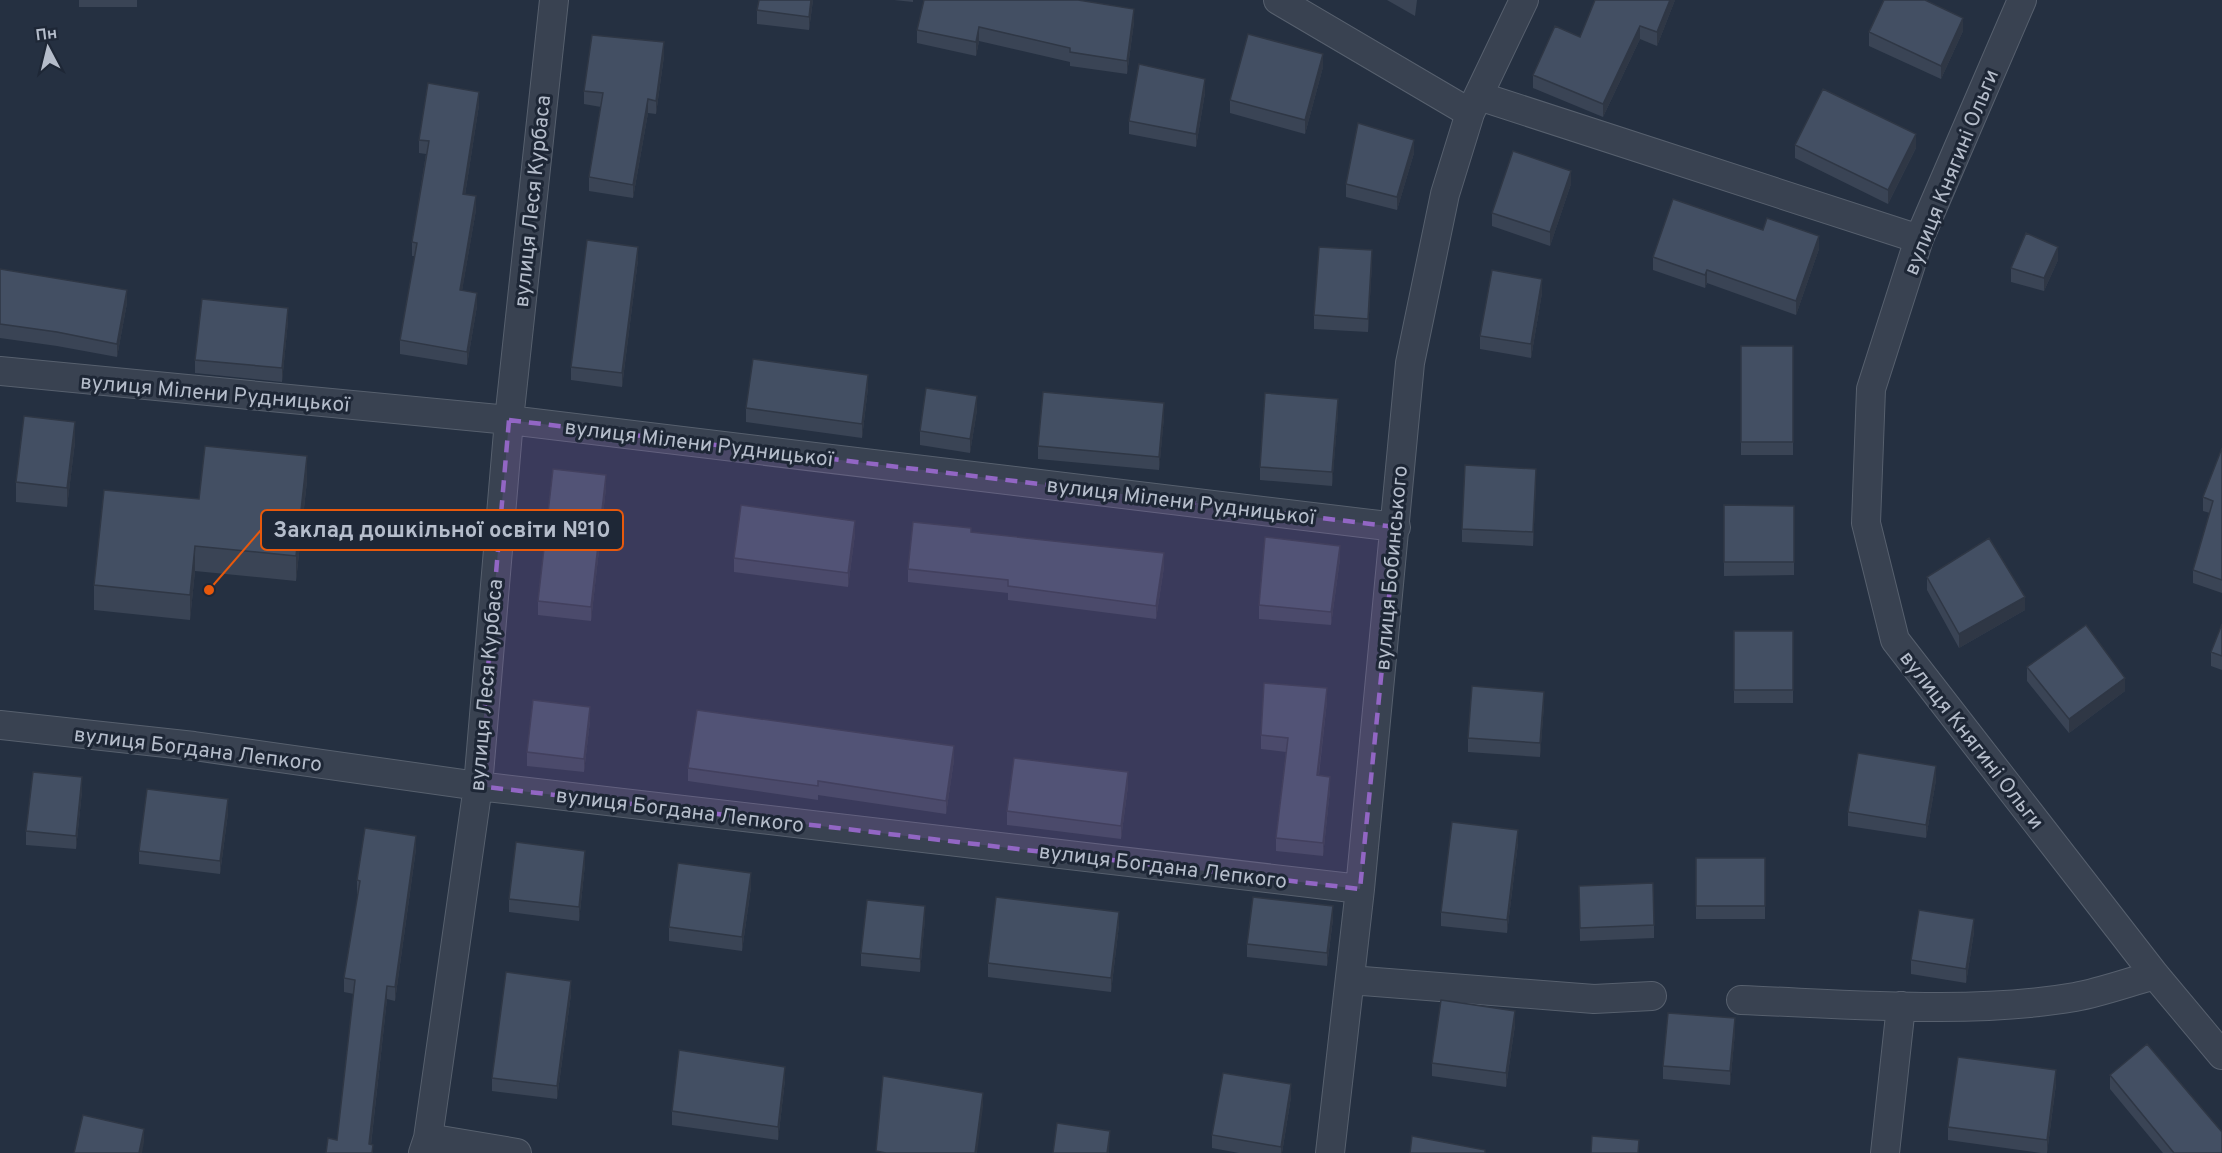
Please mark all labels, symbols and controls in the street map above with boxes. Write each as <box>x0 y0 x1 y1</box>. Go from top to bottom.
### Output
north arrow <box>18 18 78 78</box>
text: Пн <box>34 24 58 46</box>
street label: вулиця Княгині Ольги <box>1899 66 2006 279</box>
street label: вулиця Леся Курбаса <box>509 94 558 309</box>
street label: вулиця Мілени Рудницької <box>79 369 351 420</box>
street label: вулиця Мілени Рудницької <box>563 415 835 474</box>
street label: вулиця Бобинського <box>1370 464 1415 672</box>
street label: вулиця Мілени Рудницької <box>1045 473 1317 532</box>
callout: Заклад дошкільної освіти №10 <box>261 510 623 550</box>
text: Заклад дошкільної освіти №10 <box>273 518 611 545</box>
street label: вулиця Леся Курбаса <box>465 578 510 792</box>
street label: вулиця Княгині Ольги <box>1893 646 2049 836</box>
street label: вулиця Богдана Лепкого <box>72 722 323 779</box>
street label: вулиця Богдана Лепкого <box>554 783 805 840</box>
street label: вулиця Богдана Лепкого <box>1037 839 1288 896</box>

